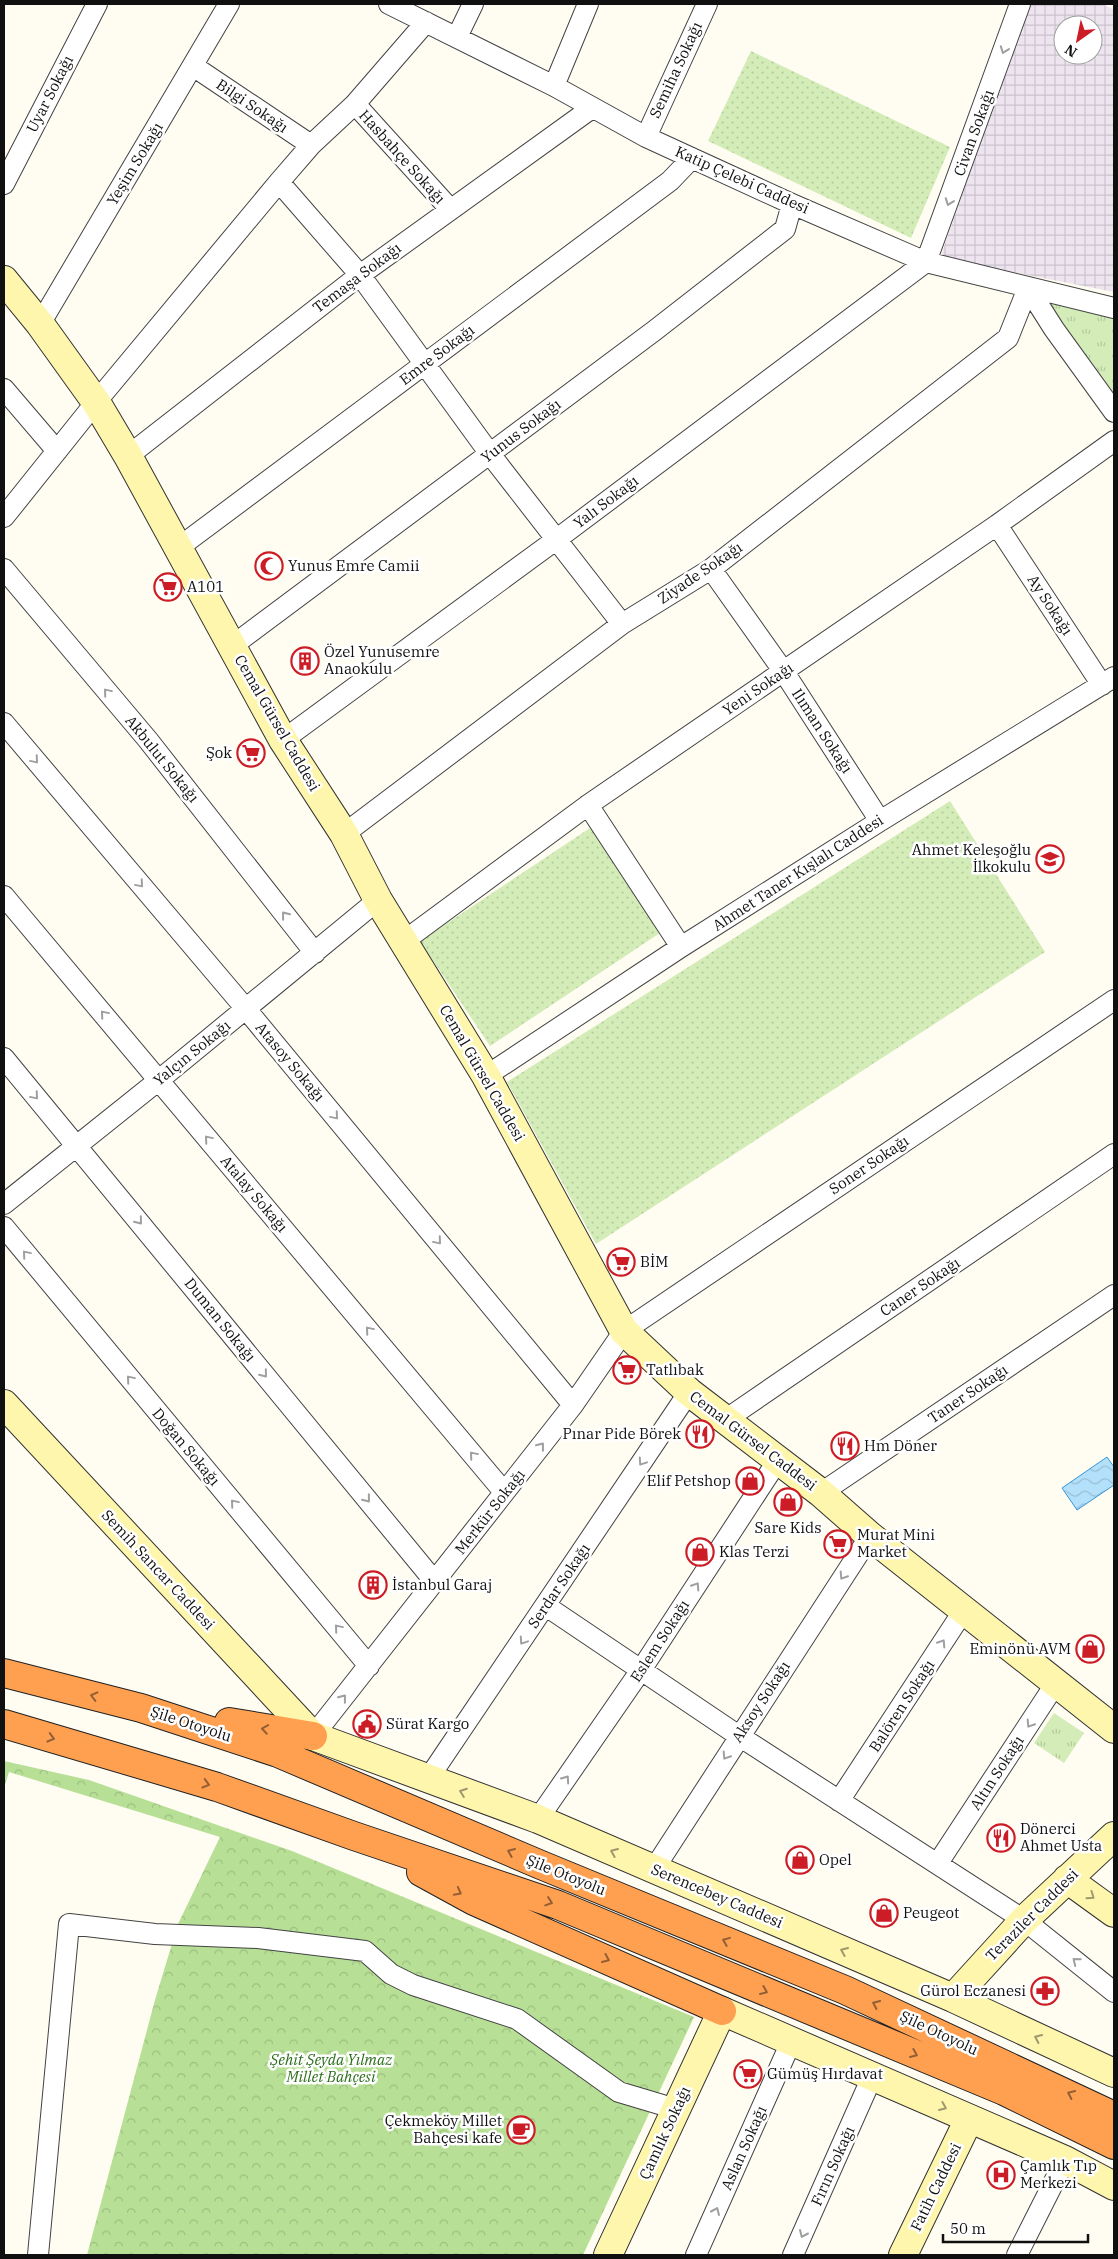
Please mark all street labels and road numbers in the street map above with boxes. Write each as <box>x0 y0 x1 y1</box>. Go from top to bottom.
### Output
street label: Semiha Sokağı <box>645 18 706 121</box>
street label: Uyar Sokağı <box>22 52 77 136</box>
street label: Bilgi Sokağı <box>213 75 292 137</box>
street label: Civan Sokağı <box>949 87 998 179</box>
street label: Hasbahçe Sokağı <box>355 106 450 208</box>
street label: Yeşim Sokağı <box>102 119 167 209</box>
street label: Katip Çelebi Caddesi <box>672 141 812 218</box>
street label: Temaşa Sokağı <box>309 238 405 317</box>
street label: Emre Sokağı <box>395 320 478 389</box>
street label: Yunus Sokağı <box>477 394 565 467</box>
street label: Yalı Sokağı <box>569 471 642 532</box>
street label: Ziyade Sokağı <box>654 537 746 608</box>
street label: Ay Sokağı <box>1024 571 1077 639</box>
street label: Cemal Gürsel Caddesi <box>231 651 324 795</box>
street label: Yeni Sokağı <box>719 658 797 719</box>
street label: Ilıman Sokağı <box>788 685 857 777</box>
street label: Akbulut Sokağı <box>121 711 204 806</box>
street label: Ahmet Taner Kışlalı Caddesi <box>709 810 887 935</box>
street label: Cemal Gürsel Caddesi <box>436 1001 529 1145</box>
street label: Yalçın Sokağı <box>149 1016 234 1090</box>
street label: Atasoy Sokağı <box>252 1018 329 1105</box>
street label: Soner Sokağı <box>825 1131 912 1198</box>
street label: Atalay Sokağı <box>217 1151 292 1236</box>
street label: Caner Sokağı <box>876 1253 964 1320</box>
street label: Duman Sokağı <box>181 1274 260 1366</box>
street label: Taner Sokağı <box>924 1360 1011 1427</box>
street label: Cemal Gürsel Caddesi <box>686 1387 821 1495</box>
street label: Doğan Sokağı <box>148 1404 225 1490</box>
street label: Merkür Sokağı <box>450 1465 529 1558</box>
street label: Semih Sancar Caddesi <box>98 1506 219 1634</box>
street label: Serdar Sokağı <box>523 1540 594 1632</box>
street label: Eslem Sokağı <box>626 1596 693 1685</box>
street label: Balören Sokağı <box>865 1656 939 1755</box>
street label: Aksoy Sokağı <box>727 1657 794 1746</box>
street label: Şile Otoyolu <box>148 1701 234 1746</box>
street label: Altın Sokağı <box>966 1732 1028 1813</box>
street label: Şile Otoyolu <box>524 1850 609 1899</box>
street label: Serencebey Caddesi <box>648 1859 786 1932</box>
street label: Teraziler Caddesi <box>981 1864 1082 1965</box>
street label: Şile Otoyolu <box>897 2006 981 2059</box>
street label: Çamlık Sokağı <box>635 2083 695 2182</box>
street label: Aslan Sokağı <box>716 2102 771 2193</box>
street label: Fırın Sokağı <box>807 2123 859 2209</box>
street label: Fatih Caddesi <box>906 2139 965 2234</box>

